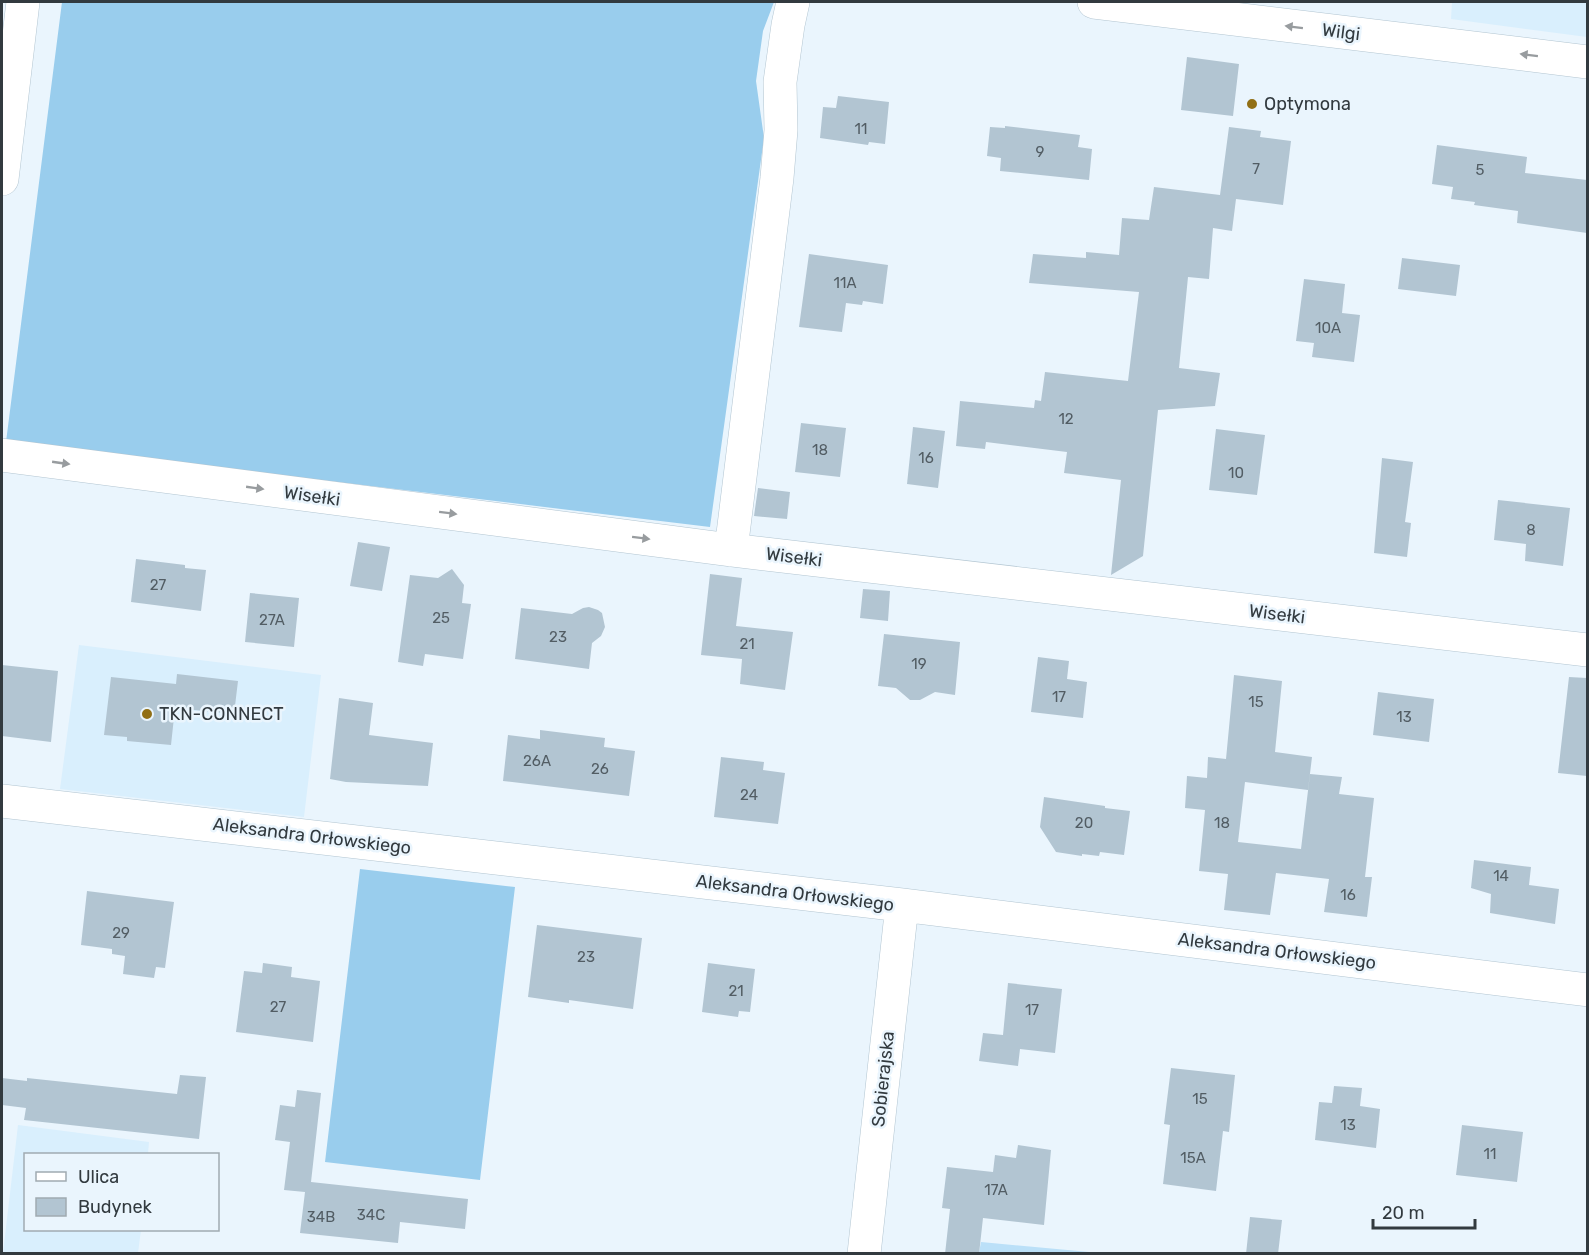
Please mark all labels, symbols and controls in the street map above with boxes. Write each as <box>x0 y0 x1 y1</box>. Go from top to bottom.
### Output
street label: Wilgi <box>1321 19 1361 45</box>
one-way arrow <box>1284 22 1303 31</box>
one-way arrow <box>1520 50 1539 60</box>
place label: Optymona <box>1264 93 1351 115</box>
marker: Optymona <box>1245 97 1259 111</box>
house number: 11 <box>855 120 867 138</box>
house number: 9 <box>1036 143 1045 161</box>
house number: 7 <box>1252 160 1260 178</box>
house number: 5 <box>1476 161 1485 179</box>
house number: 11A <box>834 274 856 292</box>
house number: 10A <box>1315 319 1341 337</box>
house number: 12 <box>1058 410 1074 428</box>
house number: 18 <box>812 441 828 459</box>
house number: 16 <box>918 449 934 467</box>
one-way arrow <box>52 458 71 467</box>
house number: 10 <box>1228 464 1244 482</box>
street label: Wisełki <box>282 481 342 511</box>
one-way arrow <box>245 484 264 493</box>
one-way arrow <box>439 509 458 518</box>
house number: 8 <box>1526 521 1536 539</box>
one-way arrow <box>632 534 651 543</box>
street label: Wisełki <box>765 543 823 571</box>
house number: 27 <box>150 576 167 594</box>
street label: Wisełki <box>1248 600 1306 628</box>
house number: 25 <box>432 609 450 627</box>
house number: 27A <box>259 611 285 629</box>
house number: 23 <box>549 628 567 646</box>
house number: 21 <box>739 635 755 653</box>
house number: 19 <box>911 655 927 673</box>
house number: 17 <box>1052 688 1066 706</box>
house number: 15 <box>1248 693 1264 711</box>
place label: TKN-CONNECT <box>159 703 284 725</box>
marker: TKN-CONNECT <box>140 707 154 721</box>
house number: 13 <box>1396 708 1412 726</box>
house number: 26A <box>523 752 551 770</box>
house number: 26 <box>591 760 609 778</box>
house number: 24 <box>740 786 758 804</box>
street label: Aleksandra Orłowskiego <box>212 813 412 859</box>
house number: 20 <box>1075 814 1093 832</box>
house number: 18 <box>1214 814 1230 832</box>
house number: 14 <box>1493 867 1509 885</box>
street label: Aleksandra Orłowskiego <box>695 870 895 916</box>
house number: 16 <box>1340 886 1356 904</box>
house number: 29 <box>112 924 130 942</box>
street label: Aleksandra Orłowskiego <box>1177 928 1377 974</box>
house number: 23 <box>577 948 595 966</box>
house number: 21 <box>728 982 744 1000</box>
house number: 27 <box>270 998 287 1016</box>
house number: 17 <box>1025 1001 1039 1019</box>
street label: Sobierajska <box>867 1030 899 1128</box>
house number: 15 <box>1192 1090 1208 1108</box>
house number: 13 <box>1340 1116 1356 1134</box>
house number: 11 <box>1484 1145 1496 1163</box>
house number: 15A <box>1180 1149 1206 1167</box>
legend <box>24 1153 219 1231</box>
text: Ulica <box>78 1166 119 1188</box>
house number: 17A <box>984 1181 1008 1199</box>
scale bar <box>1373 1192 1475 1230</box>
text: Budynek <box>78 1196 152 1218</box>
text: 20 m <box>1382 1202 1424 1224</box>
house number: 34C <box>357 1206 385 1224</box>
house number: 34B <box>307 1208 335 1226</box>

